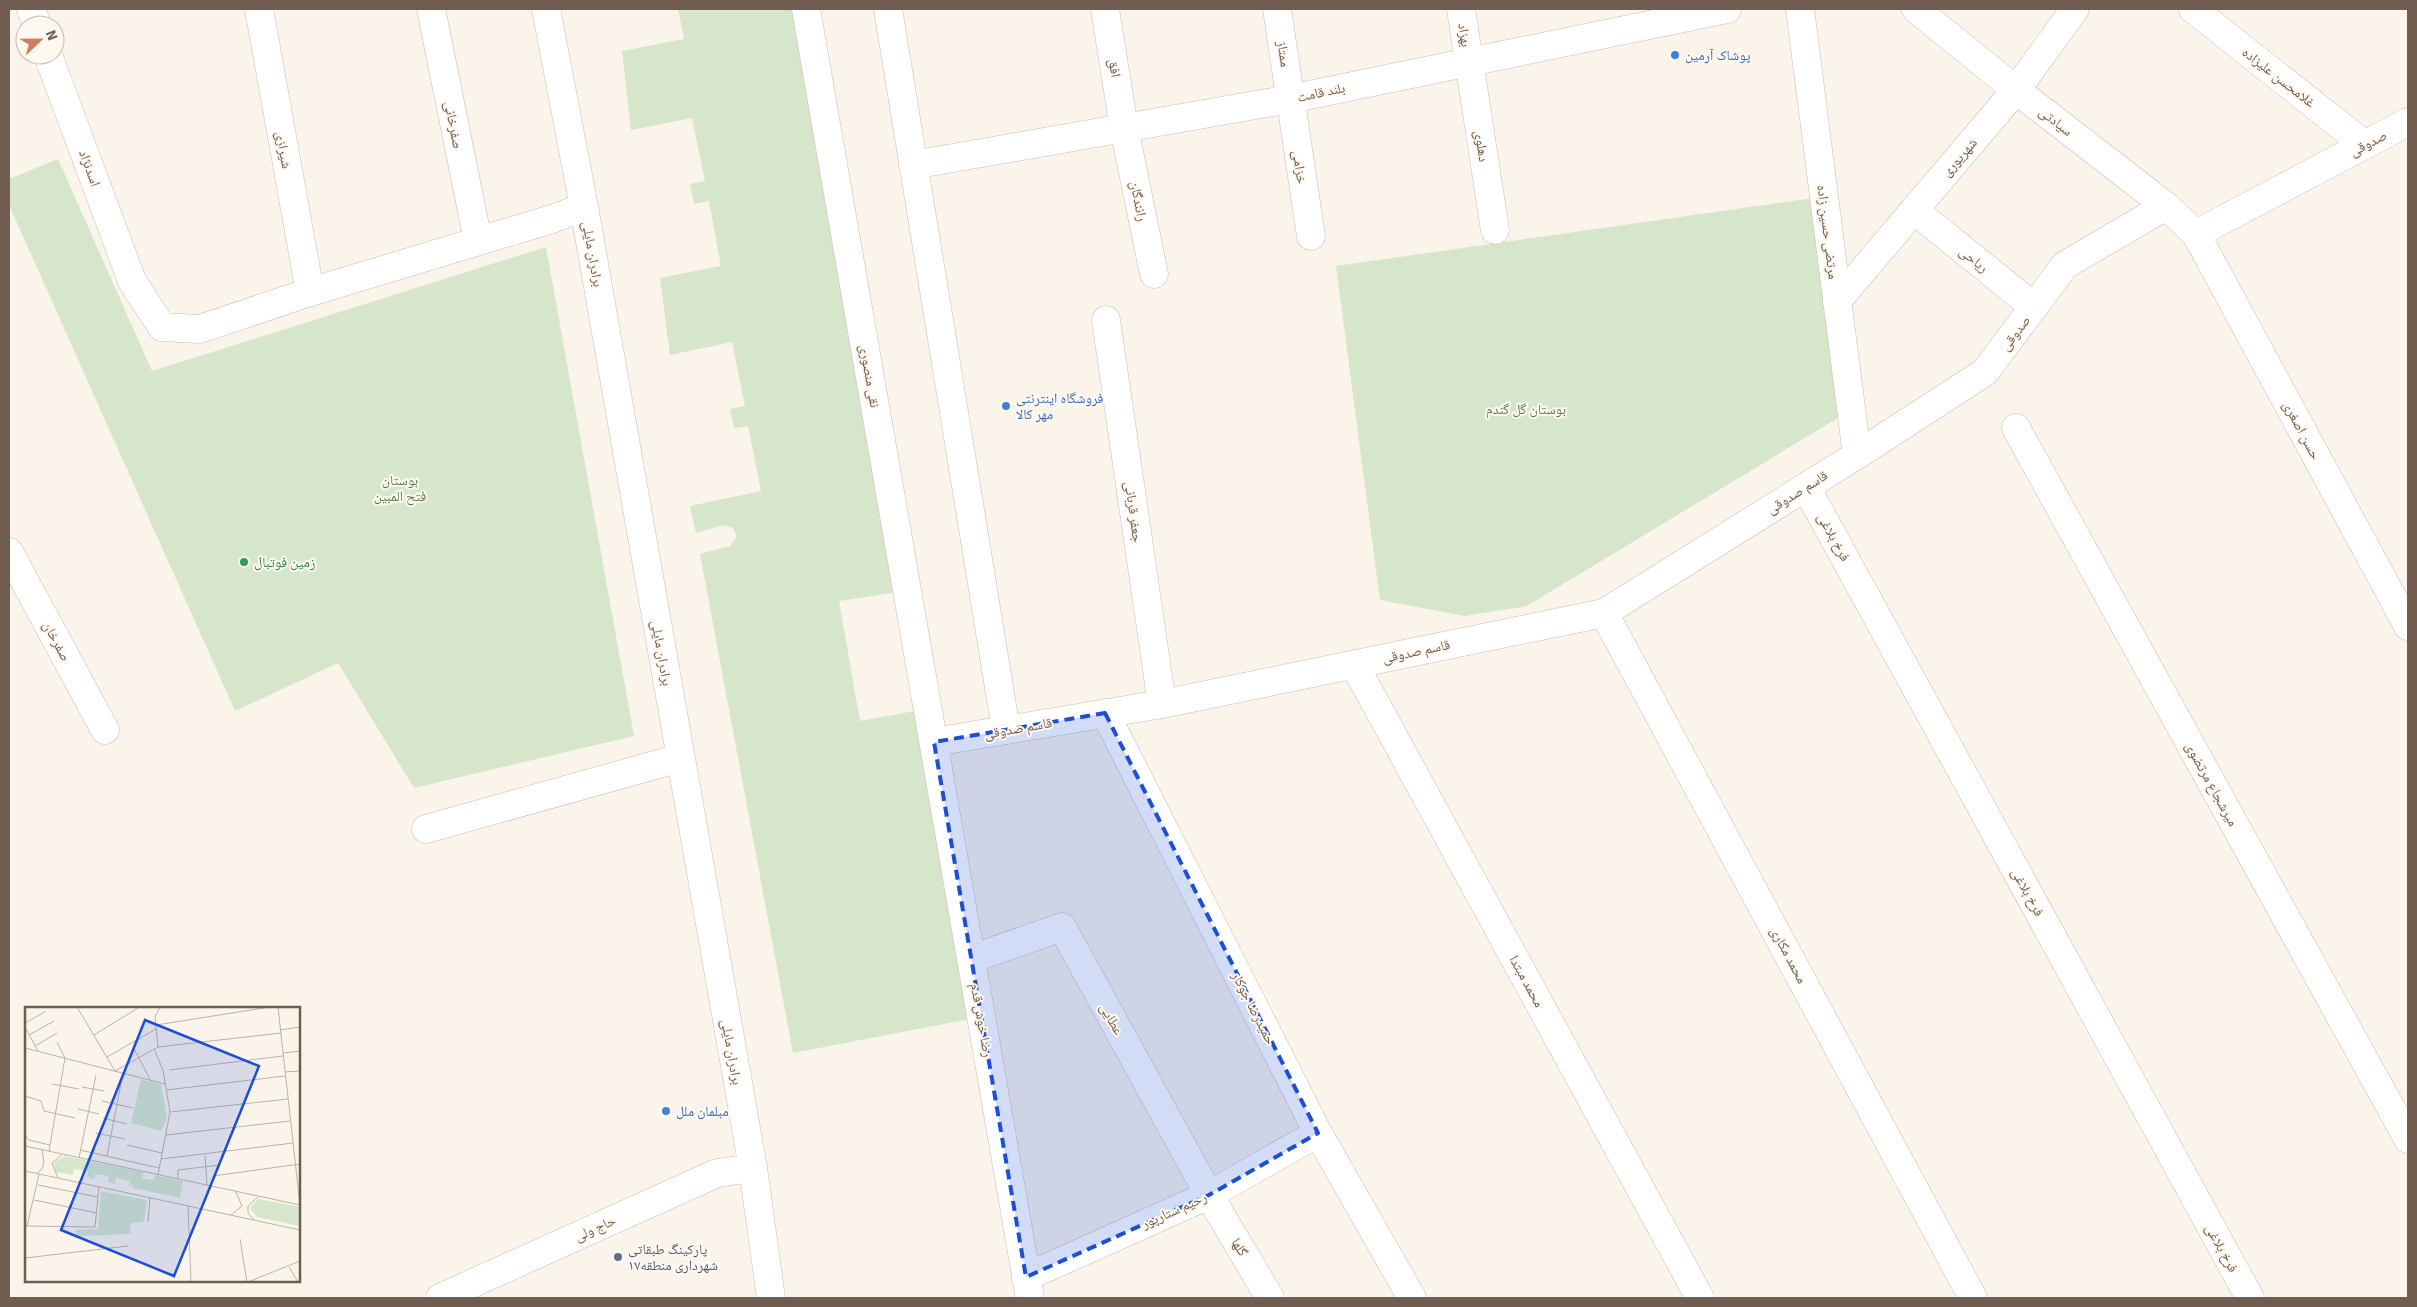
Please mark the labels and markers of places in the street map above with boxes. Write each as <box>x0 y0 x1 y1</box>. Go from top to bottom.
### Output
place label: پوشاک آرمین <box>1685 47 1751 64</box>
marker: پوشاک آرمین <box>1669 49 1681 61</box>
place label: فروشگاه اینترنتی مهر کالا <box>1016 390 1104 423</box>
marker: فروشگاه اینترنتی مهر کالا <box>1000 400 1012 412</box>
place label: زمین فوتبال <box>254 554 315 571</box>
marker: زمین فوتبال <box>238 556 250 568</box>
place label: مبلمان ملل <box>676 1103 729 1120</box>
marker: مبلمان ملل <box>660 1105 672 1117</box>
place label: پارکینگ طبقاتی شهرداری منطقه۱۷ <box>628 1241 718 1274</box>
marker: پارکینگ طبقاتی شهرداری منطقه۱۷ <box>612 1251 624 1263</box>

